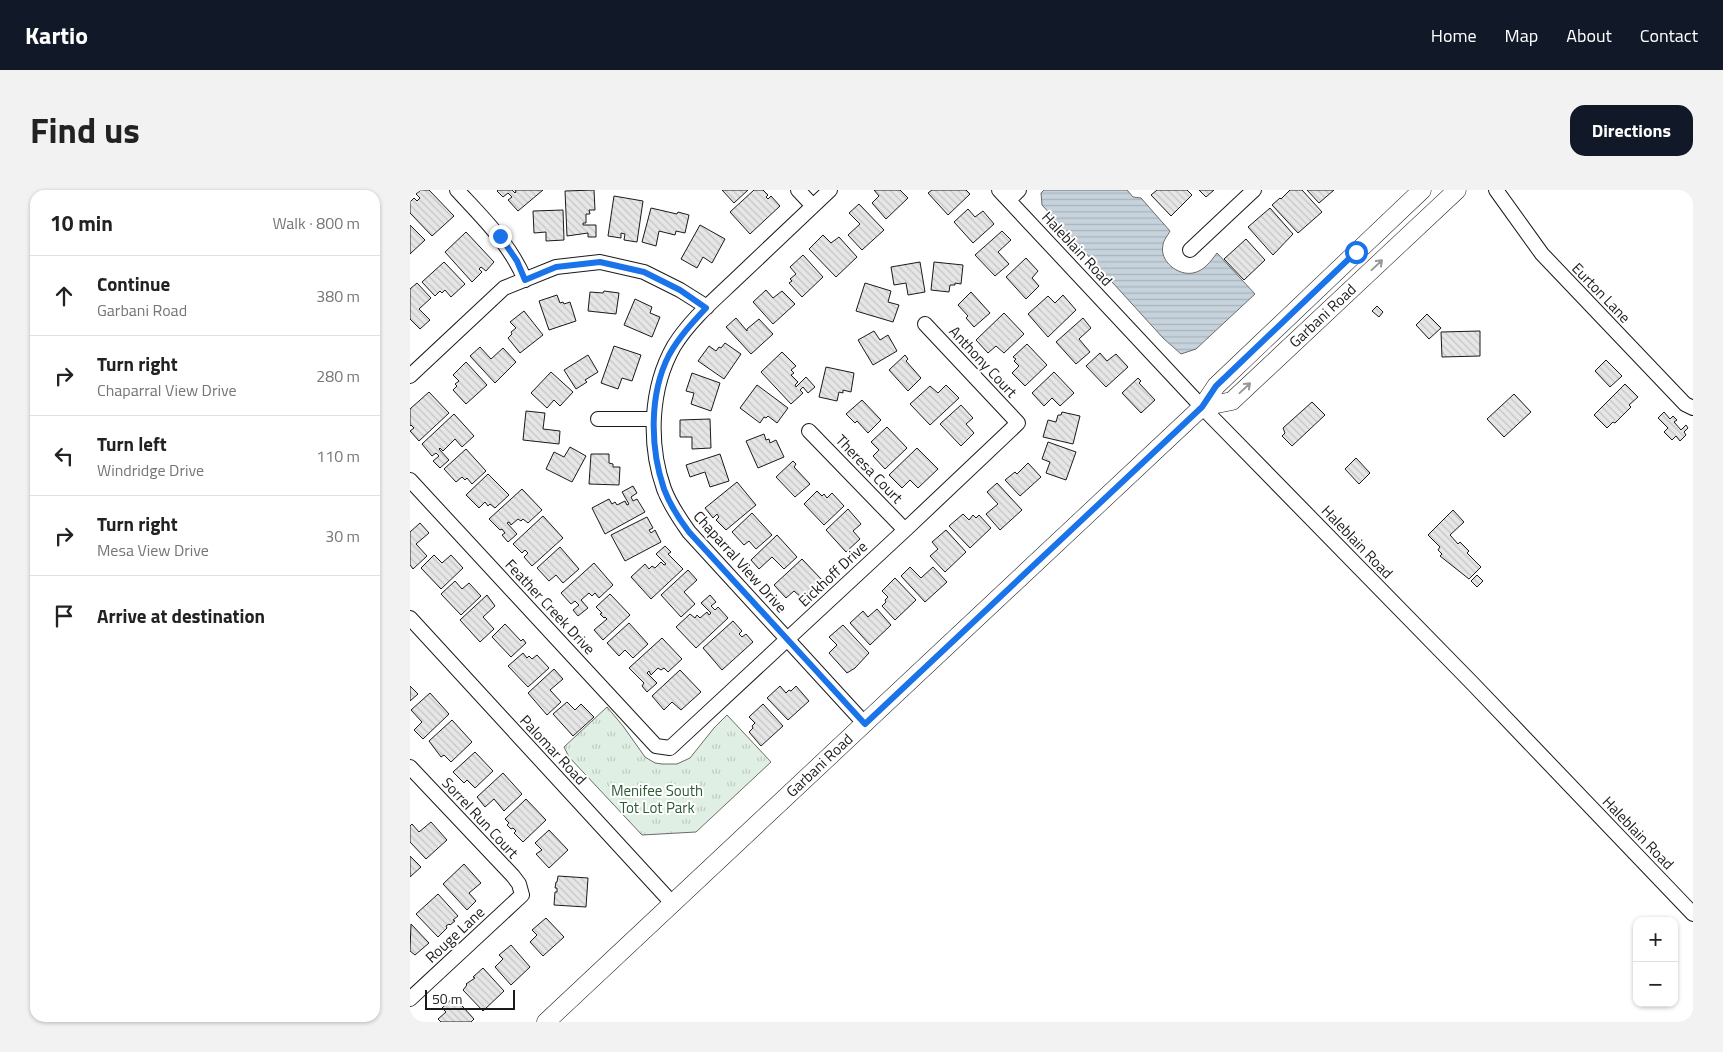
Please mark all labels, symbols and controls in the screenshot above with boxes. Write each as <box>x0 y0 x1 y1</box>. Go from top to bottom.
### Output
text: Kartio <box>25 17 88 53</box>
text: Home <box>1431 22 1477 49</box>
text: Map <box>1505 22 1538 49</box>
text: About <box>1566 22 1612 49</box>
text: Contact <box>1640 22 1698 49</box>
text: Find us <box>30 103 140 157</box>
button: Directions <box>1570 105 1693 156</box>
street label: Haleblain Road <box>1037 206 1118 291</box>
text: 10 min <box>50 207 113 239</box>
text: Walk · 800 m <box>272 211 360 235</box>
route end <box>489 225 512 248</box>
route start <box>1345 241 1368 264</box>
street label: Eurton Lane <box>1567 257 1636 328</box>
one-way arrow <box>1370 259 1383 271</box>
text: Continue <box>97 269 170 298</box>
street label: Garbani Road <box>1284 278 1361 353</box>
icon: ahead <box>50 282 78 310</box>
text: 380 m <box>316 284 360 308</box>
text: Garbani Road <box>97 298 187 322</box>
street label: Anthony Court <box>944 321 1023 403</box>
text: Turn right <box>97 349 178 378</box>
icon: right <box>50 362 78 390</box>
text: 280 m <box>316 364 360 388</box>
text: Chaparral View Drive <box>97 378 237 402</box>
one-way arrow <box>1239 382 1251 394</box>
text: Turn left <box>97 429 167 458</box>
street label: Theresa Court <box>830 429 909 509</box>
icon: left <box>50 442 78 470</box>
text: 110 m <box>316 444 360 468</box>
text: Windridge Drive <box>97 458 204 482</box>
street label: Haleblain Road <box>1316 500 1399 584</box>
street label: Chaparral View Drive <box>688 505 793 618</box>
text: Turn right <box>97 509 178 538</box>
icon: right <box>50 522 78 550</box>
text: 30 m <box>325 524 360 548</box>
street label: Eickhoff Drive <box>793 535 872 612</box>
text: Mesa View Drive <box>97 538 209 562</box>
street label: Feather Creek Drive <box>500 554 601 660</box>
text: Arrive at destination <box>97 601 265 630</box>
icon: arrive <box>50 602 78 630</box>
street label: Palomar Road <box>515 709 592 790</box>
street label: Garbani Road <box>781 728 858 802</box>
street label: Sorrel Run Court <box>437 772 525 864</box>
park label: Menifee South Tot Lot Park <box>611 779 703 819</box>
street label: Haleblain Road <box>1597 791 1680 875</box>
street label: Rouge Lane <box>420 901 490 968</box>
map controls <box>1633 917 1678 1007</box>
button: + <box>1633 917 1678 962</box>
button: − <box>1633 962 1678 1007</box>
scale bar <box>425 987 515 1010</box>
text: 50 m <box>432 988 462 1009</box>

